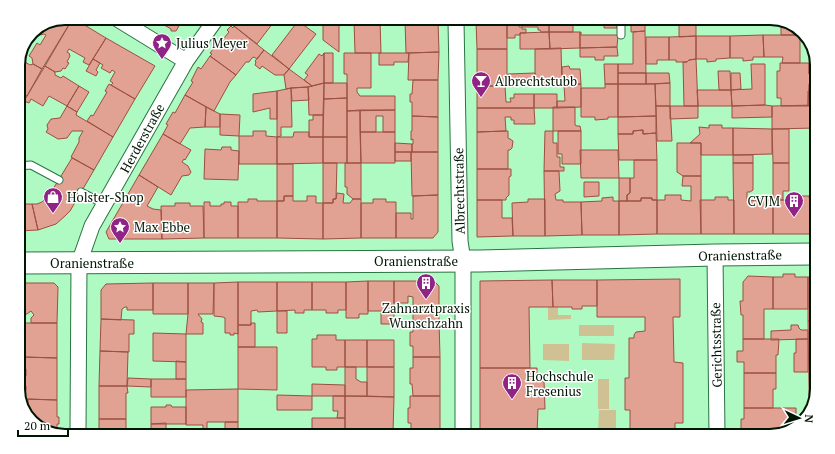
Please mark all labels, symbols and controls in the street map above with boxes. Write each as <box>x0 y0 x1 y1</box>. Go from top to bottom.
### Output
place icon: Julius Meyer <box>151 32 173 60</box>
place label: Julius Meyer <box>176 34 247 52</box>
bar icon: Albrechtstubb <box>470 70 492 98</box>
place label: Albrechtstubb <box>495 72 577 90</box>
street label: Herderstraße <box>116 100 168 176</box>
street label: Albrechtstraße <box>449 147 469 235</box>
shop icon: Holster-Shop <box>42 186 64 214</box>
place label: Holster-Shop <box>67 188 144 206</box>
building icon: CVJM <box>783 190 805 218</box>
place label: CVJM <box>747 192 780 210</box>
place icon: Max Ebbe <box>109 216 131 244</box>
place label: Max Ebbe <box>134 218 190 236</box>
street label: Oranienstraße <box>698 245 782 265</box>
street label: Oranienstraße <box>374 252 458 270</box>
street label: Oranienstraße <box>50 254 134 272</box>
building icon: Zahnarztpraxis Wunschzahn <box>415 272 437 300</box>
place label: Zahnarztpraxis Wunschzahn <box>382 299 470 332</box>
street label: Gerichtsstraße <box>706 302 726 388</box>
place label: Hochschule Fresenius <box>526 367 594 400</box>
building icon: Hochschule Fresenius <box>501 372 523 400</box>
north arrow <box>779 398 819 438</box>
scale bar <box>18 412 68 438</box>
text: N <box>802 414 816 424</box>
text: 20 m <box>24 418 51 433</box>

